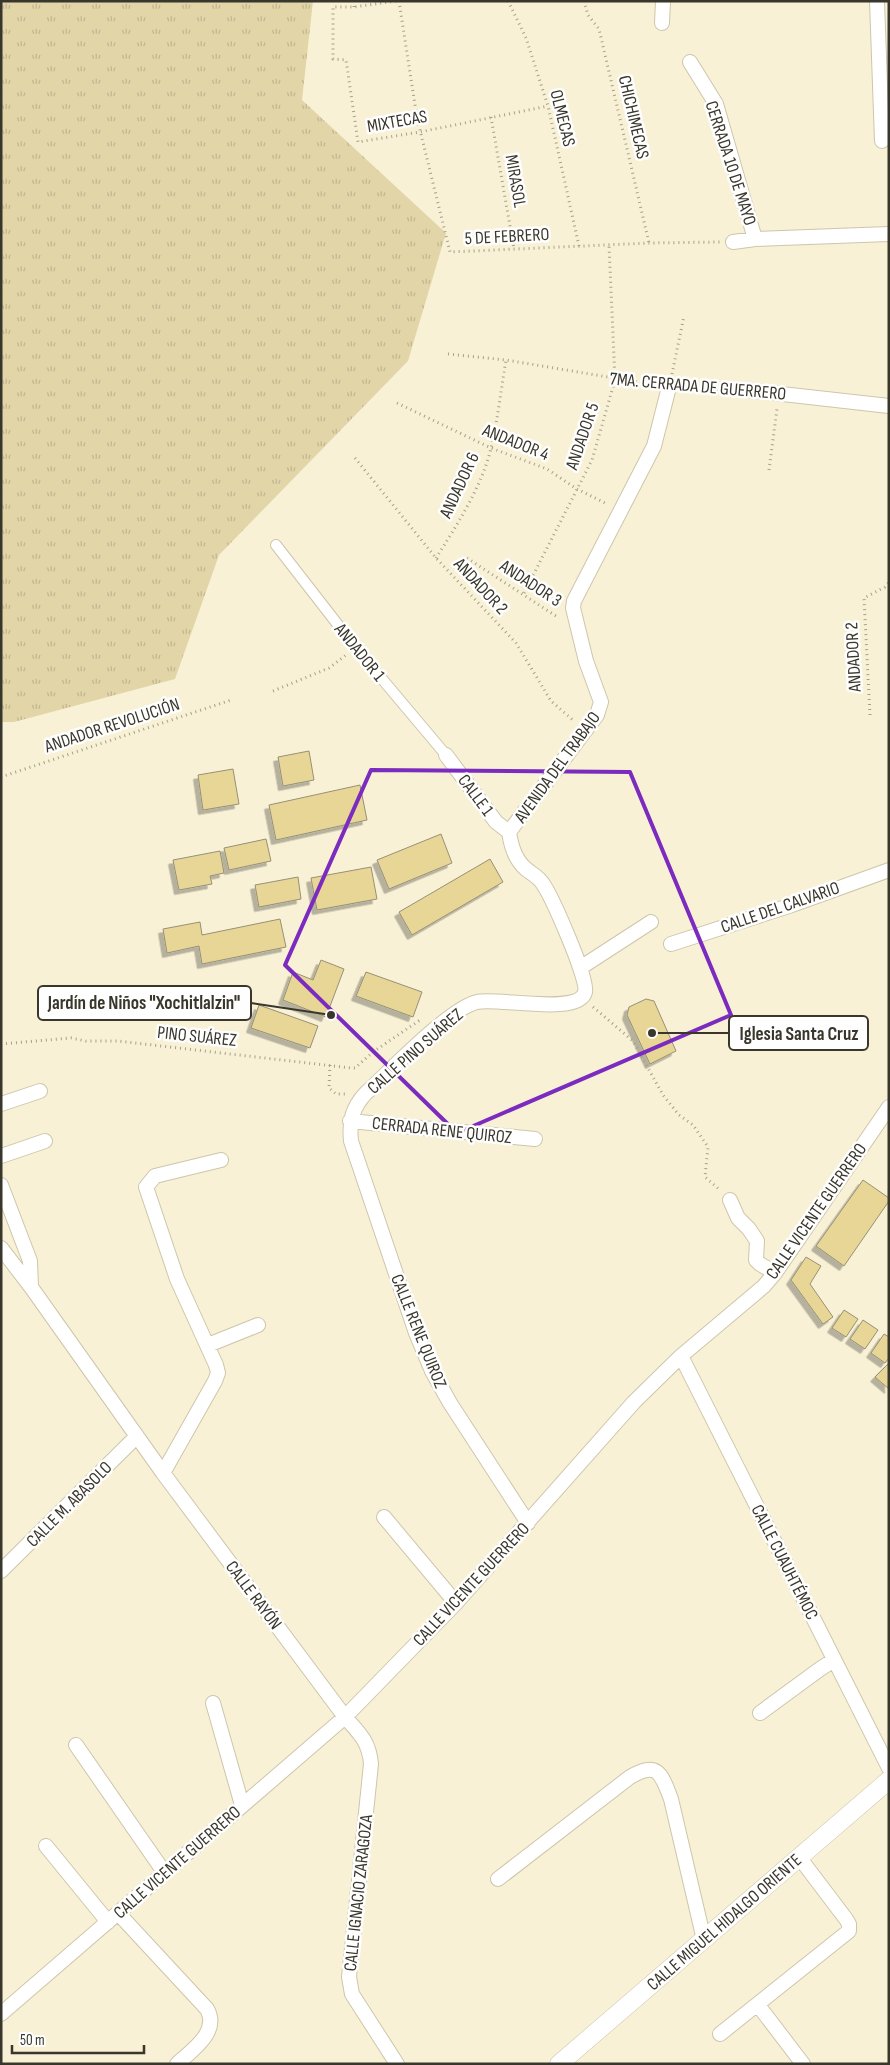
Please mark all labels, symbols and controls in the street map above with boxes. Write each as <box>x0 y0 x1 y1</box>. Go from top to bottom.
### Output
street label: CHICHIMECAS <box>614 73 653 161</box>
street label: OLMECAS <box>545 88 580 149</box>
street label: CERRADA 10 DE MAYO <box>701 98 761 228</box>
street label: MIXTECAS <box>365 106 429 137</box>
street label: MIRASOL <box>501 153 531 210</box>
street label: 5 DE FEBRERO <box>464 224 550 249</box>
street label: 7MA. CERRADA DE GUERRERO <box>609 368 787 405</box>
street label: ANDADOR 5 <box>561 400 604 473</box>
street label: ANDADOR 4 <box>479 419 552 465</box>
street label: ANDADOR 6 <box>435 449 484 522</box>
street label: ANDADOR 2 <box>449 553 512 619</box>
street label: ANDADOR 3 <box>495 555 566 611</box>
street label: ANDADOR 1 <box>329 618 390 686</box>
street label: ANDADOR 2 <box>841 622 866 693</box>
street label: ANDADOR REVOLUCIÓN <box>41 694 182 757</box>
street label: AVENIDA DEL TRABAJO <box>509 708 605 828</box>
street label: CALLE 1 <box>453 770 498 821</box>
street label: CALLE DEL CALVARIO <box>718 877 842 938</box>
callout: Jardín de Niños "Xochitlalzin" <box>38 986 251 1020</box>
text: Jardín de Niños "Xochitlalzin" <box>47 992 240 1015</box>
street label: CALLE PINO SUÁREZ <box>363 1004 468 1099</box>
callout: Iglesia Santa Cruz <box>729 1016 868 1050</box>
street label: PINO SUÁREZ <box>156 1022 238 1051</box>
text: Iglesia Santa Cruz <box>739 1023 859 1046</box>
street label: CERRADA RENE QUIROZ <box>371 1113 513 1148</box>
street label: CALLE VICENTE GUERRERO <box>762 1139 871 1283</box>
street label: CALLE RENE QUIROZ <box>386 1271 451 1392</box>
street label: CALLE M. ABASOLO <box>22 1457 116 1551</box>
street label: CALLE CUAUHTÉMOC <box>747 1501 823 1623</box>
street label: CALLE VICENTE GUERRERO <box>409 1518 534 1650</box>
street label: CALLE RAYÓN <box>221 1557 286 1634</box>
street label: CALLE VICENTE GUERRERO <box>110 1802 245 1923</box>
street label: CALLE IGNACIO ZARAGOZA <box>340 1813 377 1972</box>
street label: CALLE MIGUEL HIDALGO ORIENTE <box>643 1850 806 1995</box>
scale bar <box>12 2022 145 2054</box>
text: 50 m <box>20 2031 45 2050</box>

